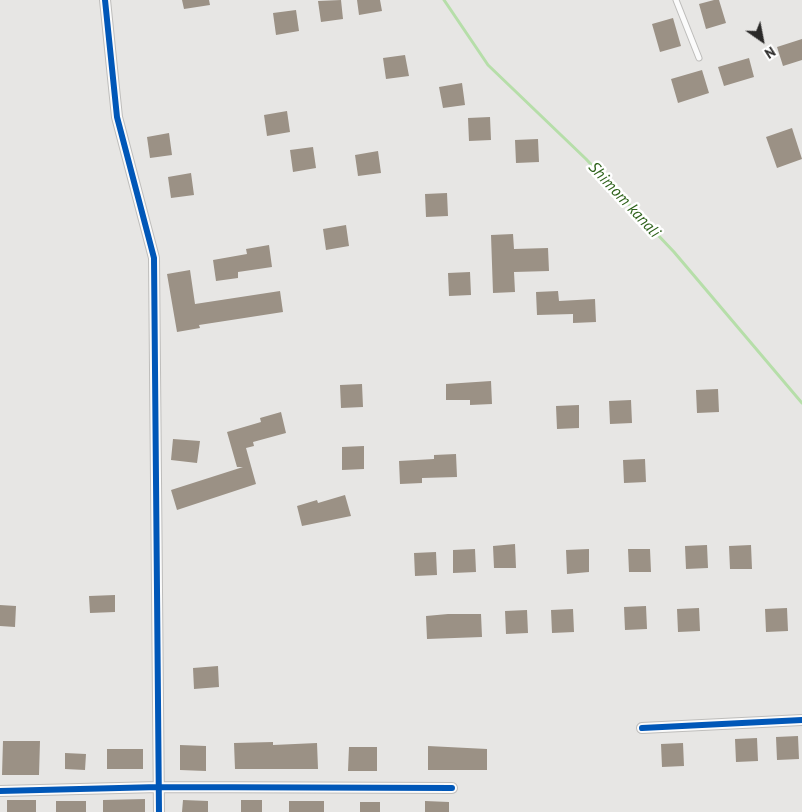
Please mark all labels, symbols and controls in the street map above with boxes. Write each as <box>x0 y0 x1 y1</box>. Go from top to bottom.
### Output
north arrow <box>737 15 787 65</box>
text: N <box>761 43 779 63</box>
water label: Shimom kanali <box>584 158 664 242</box>

